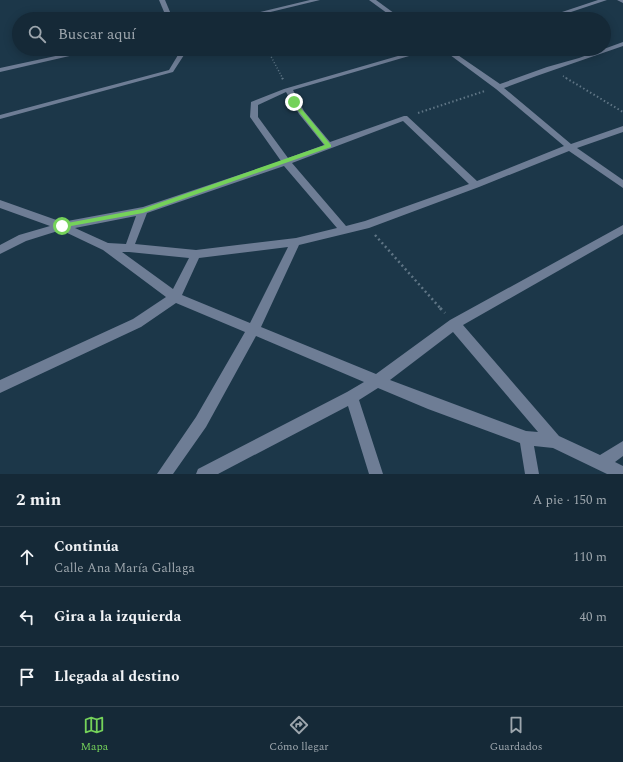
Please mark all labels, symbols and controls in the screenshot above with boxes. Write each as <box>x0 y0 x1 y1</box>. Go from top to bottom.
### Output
search box <box>12 12 611 56</box>
icon: search <box>26 23 48 45</box>
text: Buscar aquí <box>58 23 136 46</box>
route end <box>285 93 303 111</box>
route start <box>53 217 71 235</box>
text: 2 min <box>16 487 61 513</box>
text: A pie · 150 m <box>533 490 607 510</box>
text: Continúa <box>54 535 119 558</box>
icon: ahead <box>16 546 38 568</box>
text: 110 m <box>573 547 607 567</box>
text: Calle Ana María Gallaga <box>54 558 195 578</box>
text: Gira a la izquierda <box>54 605 181 628</box>
icon: left <box>16 606 38 628</box>
text: 40 m <box>580 607 607 627</box>
text: Llegada al destino <box>54 665 179 688</box>
icon: arrive <box>16 666 38 688</box>
tab: Mapa <box>81 714 108 755</box>
tab: Cómo llegar <box>269 714 329 755</box>
tab: Guardados <box>490 714 542 755</box>

